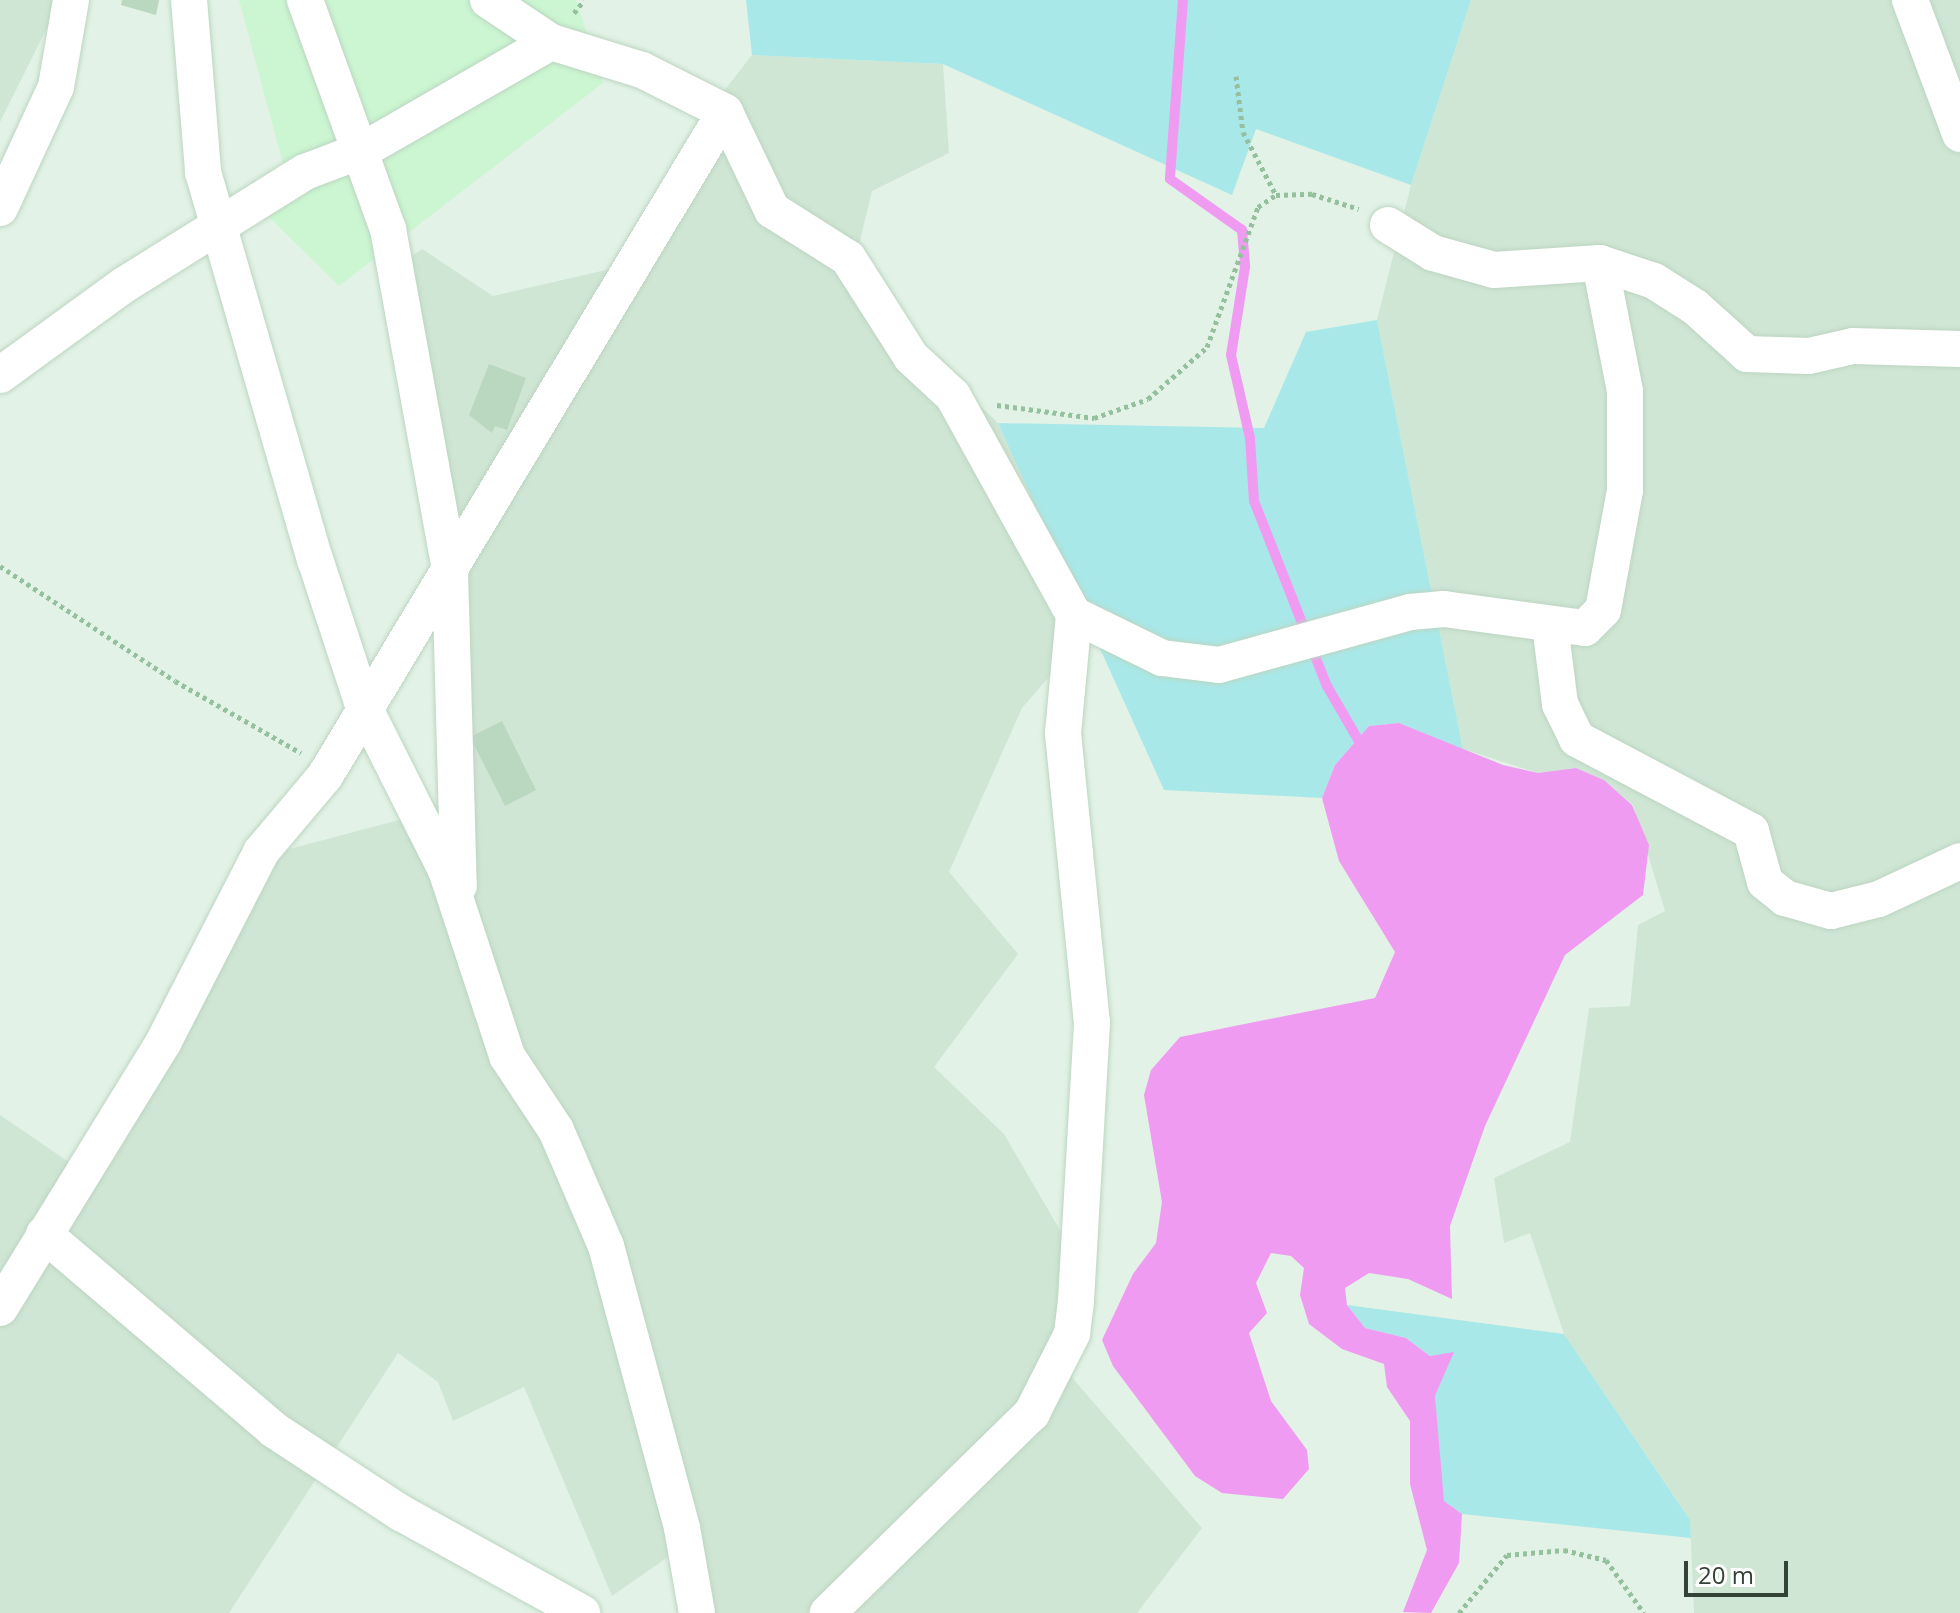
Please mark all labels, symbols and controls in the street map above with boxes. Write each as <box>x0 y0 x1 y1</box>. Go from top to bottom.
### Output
scale bar <box>1688 1545 1792 1595</box>
text: 20 m <box>1698 1558 1754 1591</box>

